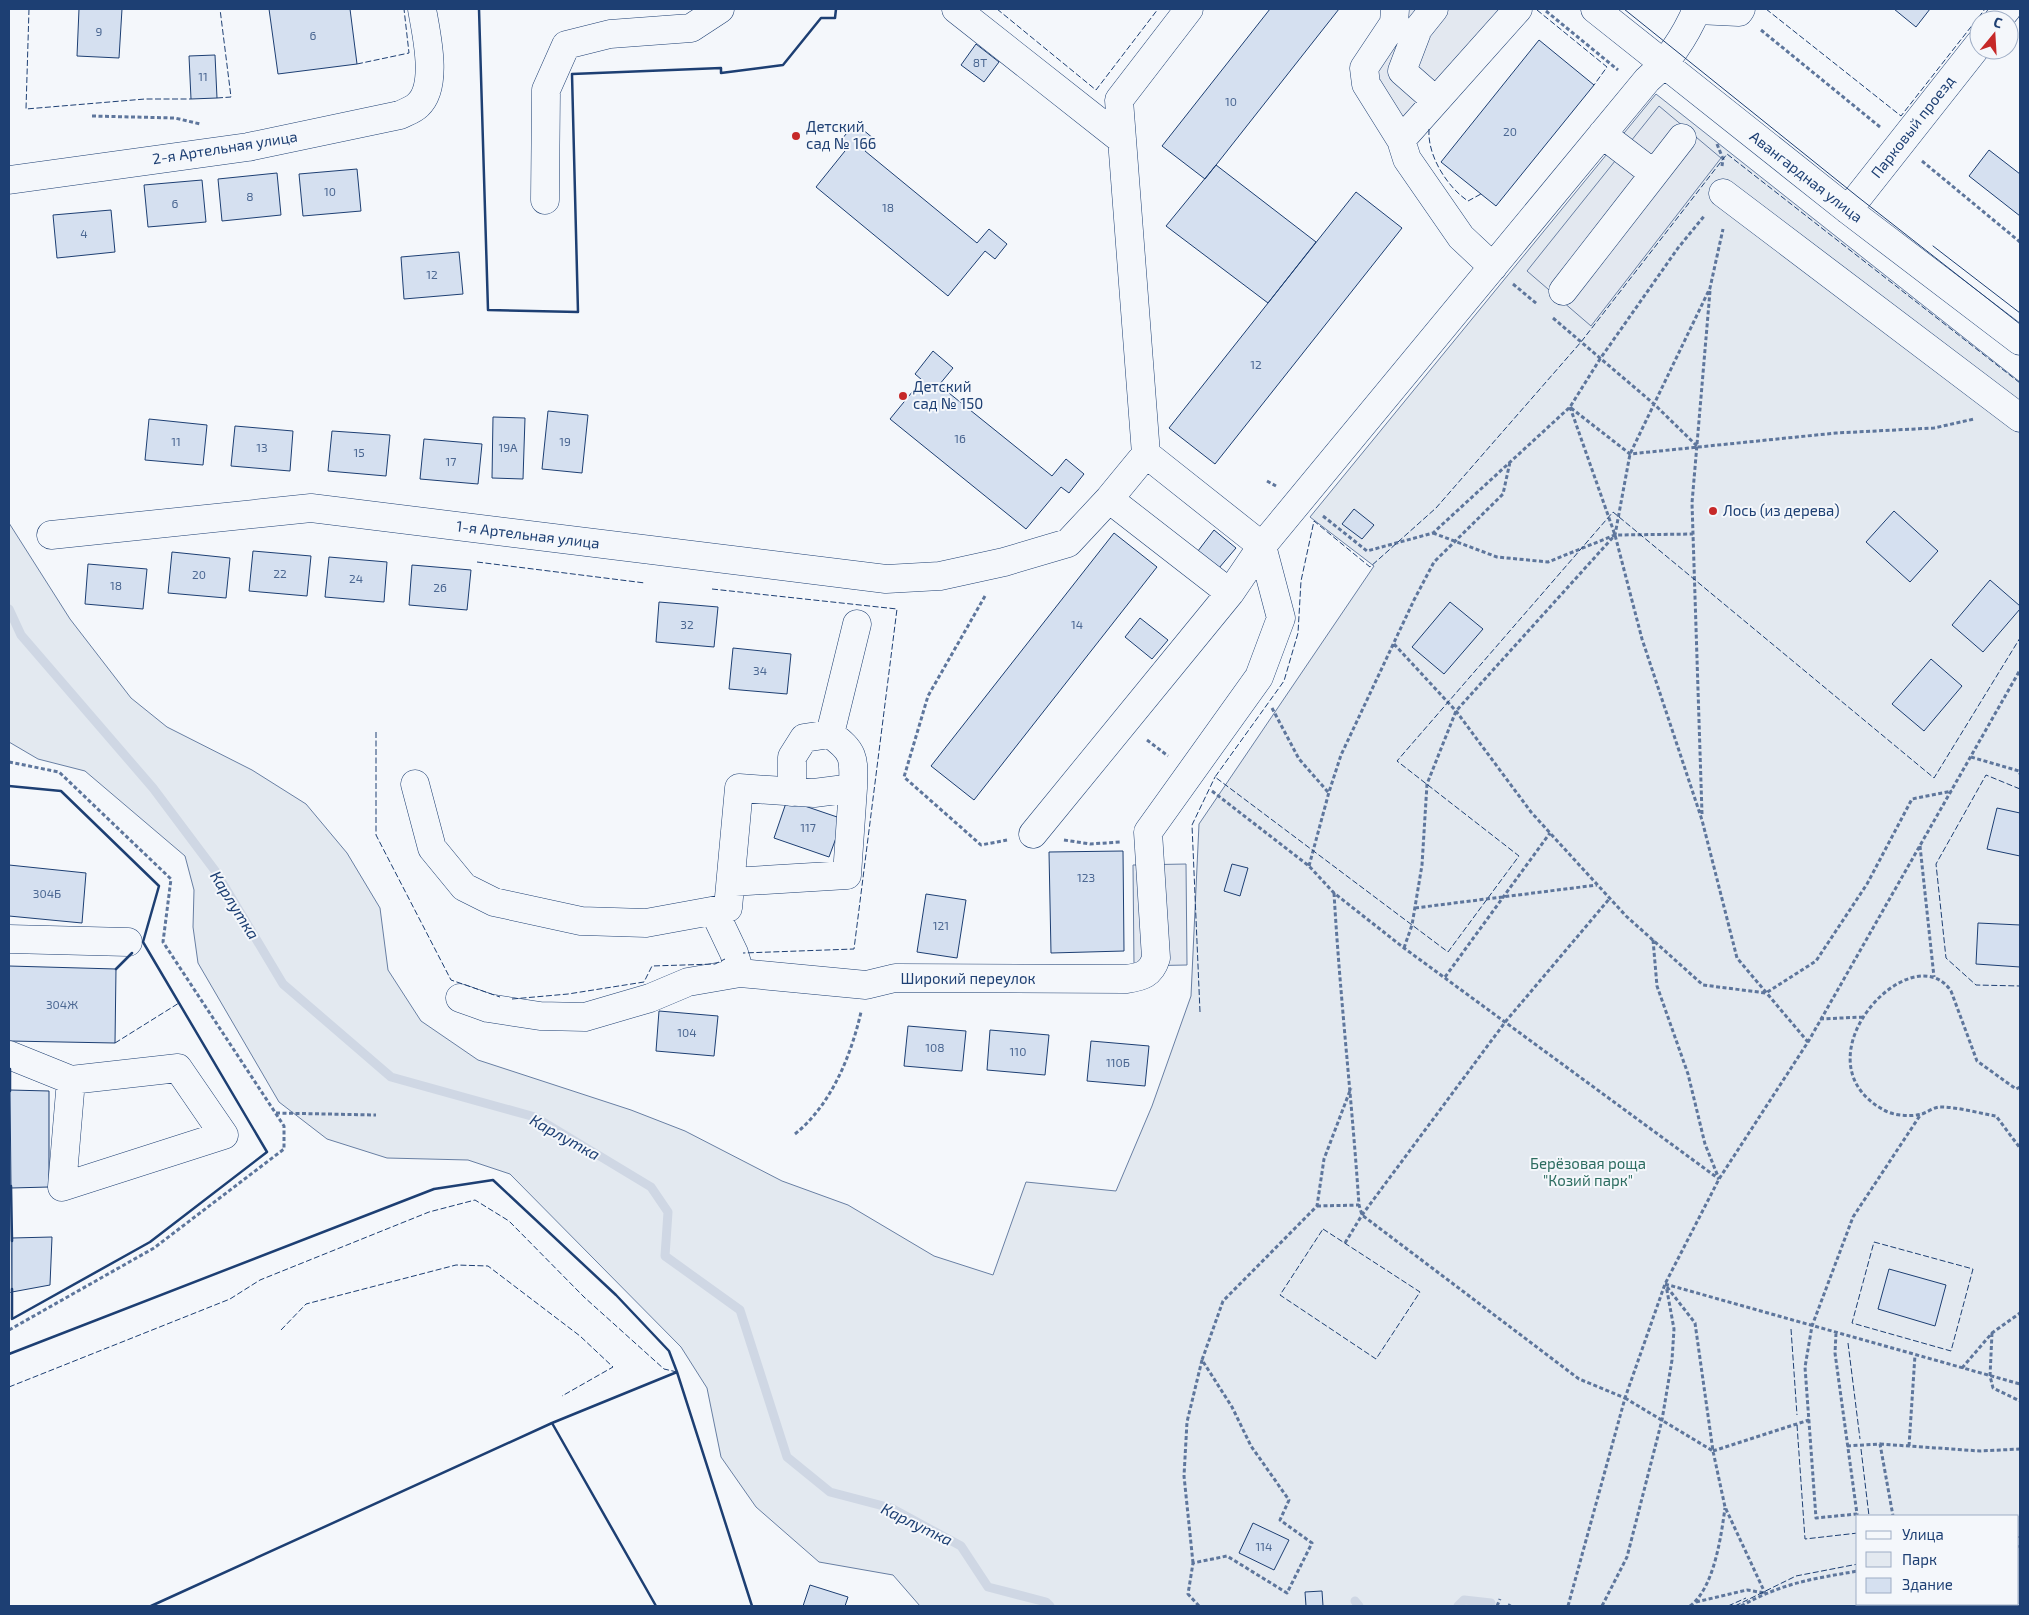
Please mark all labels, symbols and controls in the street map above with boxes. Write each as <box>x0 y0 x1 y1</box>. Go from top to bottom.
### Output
north arrow <box>1969 10 2019 60</box>
text: С <box>1992 13 2005 32</box>
house number: 9 <box>96 24 103 38</box>
house number: 6 <box>310 28 317 42</box>
house number: 8Т <box>973 55 987 69</box>
house number: 11 <box>198 69 208 83</box>
street label: Парковый проезд <box>1867 71 1958 181</box>
house number: 10 <box>1225 94 1237 108</box>
place label: Детский сад № 166 <box>806 117 876 152</box>
house number: 20 <box>1503 124 1517 138</box>
street label: 2-я Артельная улица <box>151 127 299 168</box>
street label: Авангардная улица <box>1746 127 1866 227</box>
marker: Детский сад № 166 <box>790 130 802 142</box>
house number: 10 <box>324 184 336 198</box>
house number: 8 <box>246 189 254 203</box>
house number: 6 <box>172 196 179 210</box>
house number: 18 <box>882 200 894 214</box>
house number: 4 <box>80 226 88 240</box>
house number: 12 <box>426 267 438 281</box>
house number: 12 <box>1250 357 1262 371</box>
place label: Детский сад № 150 <box>913 377 983 412</box>
marker: Детский сад № 150 <box>897 390 909 402</box>
house number: 16 <box>954 431 966 445</box>
house number: 11 <box>171 434 181 448</box>
house number: 19 <box>559 434 571 448</box>
house number: 13 <box>256 440 268 454</box>
house number: 19А <box>498 440 518 454</box>
house number: 15 <box>353 445 365 459</box>
house number: 17 <box>446 454 456 468</box>
place label: Лось (из дерева) <box>1723 501 1840 519</box>
marker: Лось (из дерева) <box>1707 505 1719 517</box>
street label: 1-я Артельная улица <box>455 516 601 553</box>
house number: 22 <box>273 566 287 580</box>
house number: 20 <box>192 567 206 581</box>
house number: 24 <box>349 571 363 585</box>
house number: 18 <box>110 578 122 592</box>
house number: 26 <box>433 580 447 594</box>
house number: 32 <box>680 617 694 631</box>
house number: 14 <box>1071 617 1083 631</box>
house number: 34 <box>753 663 767 677</box>
house number: 117 <box>800 820 816 834</box>
water label: Карлутка <box>207 867 264 942</box>
house number: 123 <box>1077 870 1095 884</box>
house number: 304Б <box>33 886 61 900</box>
house number: 121 <box>933 918 949 932</box>
street label: Широкий переулок <box>900 969 1036 988</box>
house number: 304Ж <box>46 997 78 1011</box>
house number: 104 <box>677 1025 697 1039</box>
house number: 108 <box>925 1040 945 1054</box>
house number: 110 <box>1010 1044 1026 1058</box>
house number: 110Б <box>1106 1055 1130 1069</box>
water label: Карлутка <box>527 1110 604 1164</box>
park label: Берёзовая роща "Козий парк" <box>1530 1154 1646 1189</box>
water label: Карлутка <box>878 1498 956 1549</box>
legend <box>1856 1515 2019 1605</box>
text: Улица <box>1902 1525 1944 1543</box>
house number: 114 <box>1256 1539 1272 1553</box>
text: Парк <box>1902 1550 1937 1568</box>
text: Здание <box>1902 1575 1953 1593</box>

